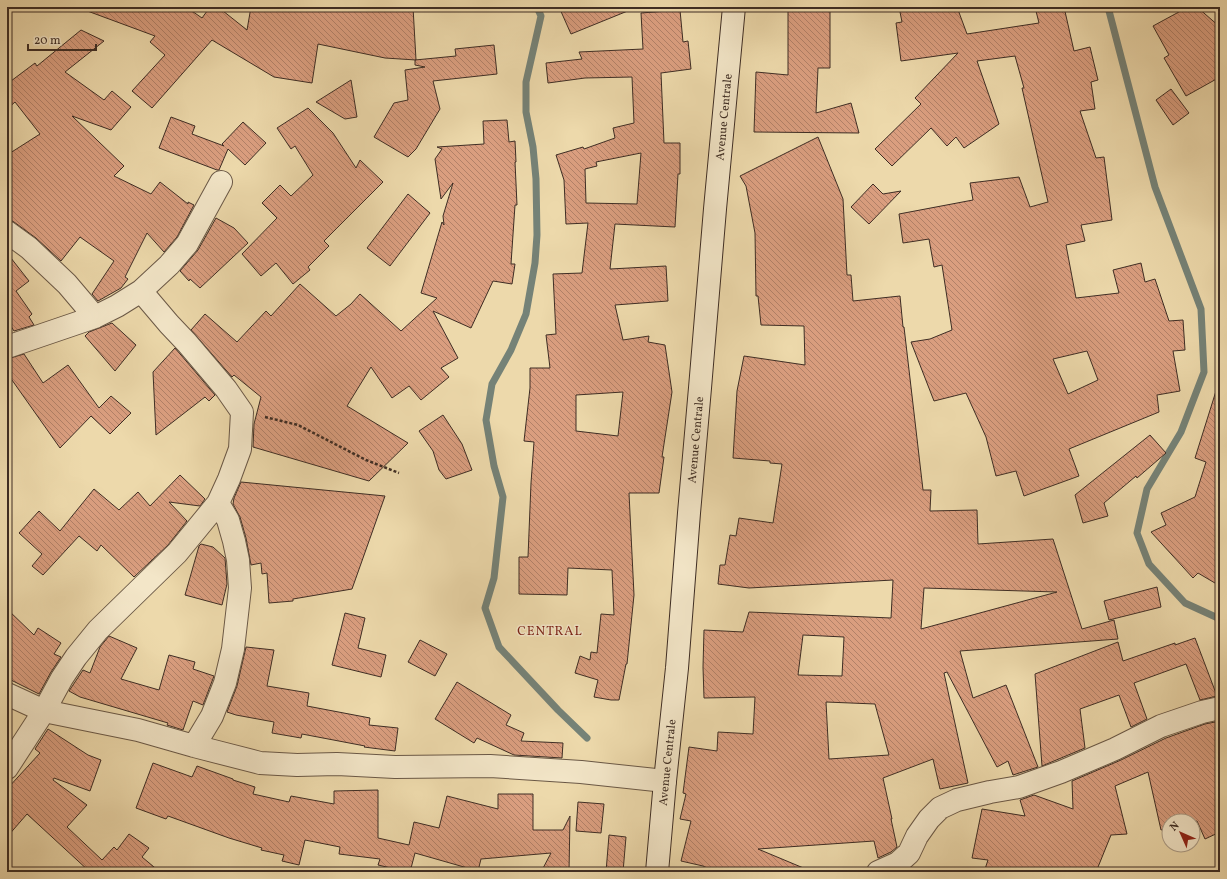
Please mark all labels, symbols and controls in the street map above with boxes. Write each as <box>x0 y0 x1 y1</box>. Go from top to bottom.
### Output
scale bar <box>28 26 96 52</box>
text: 20 m <box>34 33 61 49</box>
street label: Avenue Centrale <box>713 73 737 161</box>
street label: Avenue Centrale <box>685 396 708 484</box>
district label: CENTRAL <box>517 623 583 641</box>
street label: Avenue Centrale <box>656 718 681 807</box>
north arrow <box>1161 813 1201 853</box>
text: N <box>1167 819 1183 835</box>

